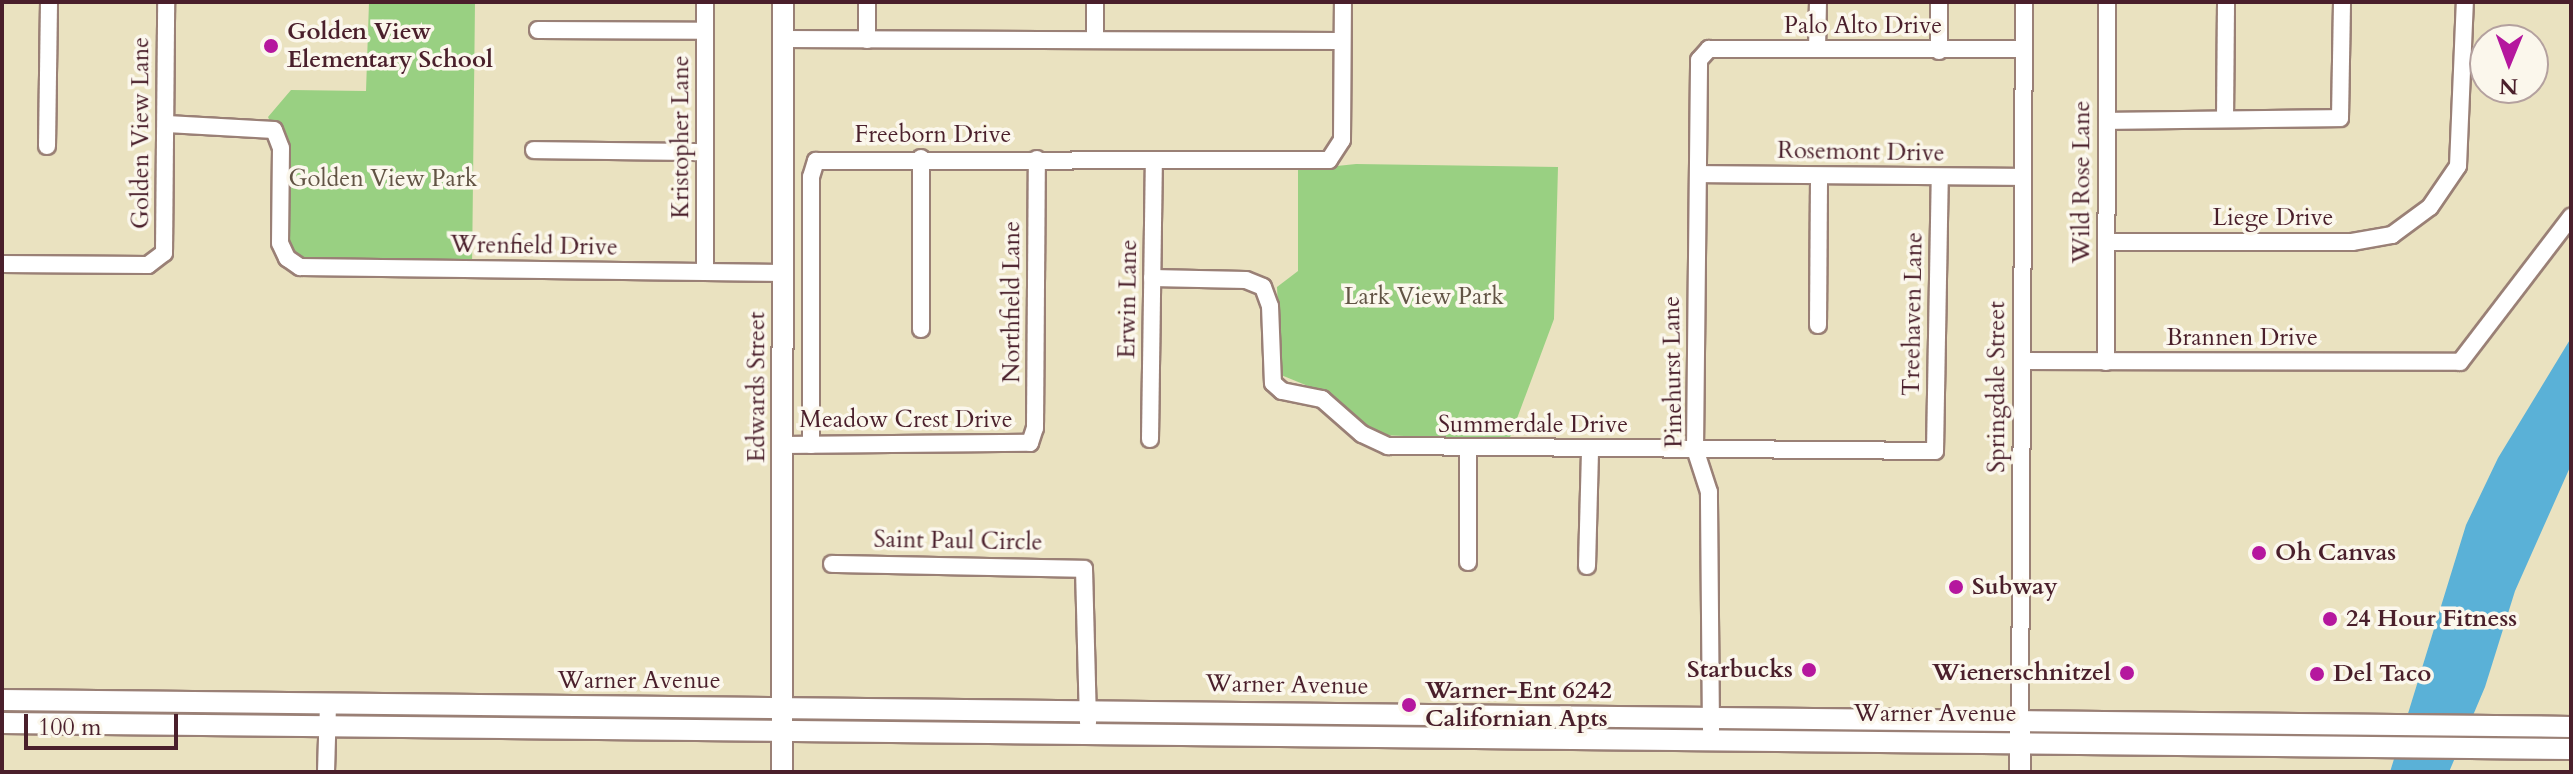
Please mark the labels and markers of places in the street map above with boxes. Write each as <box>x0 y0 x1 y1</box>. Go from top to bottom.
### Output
place label: Golden View Elementary School <box>287 18 493 74</box>
marker: Golden View Elementary School <box>262 37 280 55</box>
place label: Oh Canvas <box>2275 539 2396 567</box>
marker: Oh Canvas <box>2250 544 2268 562</box>
place label: Subway <box>1972 573 2058 601</box>
marker: Subway <box>1947 578 1965 596</box>
place label: 24 Hour Fitness <box>2346 605 2517 633</box>
marker: 24 Hour Fitness <box>2321 610 2339 628</box>
place label: Starbucks <box>1687 656 1793 684</box>
place label: Wienerschnitzel <box>1932 659 2111 687</box>
place label: Del Taco <box>2333 660 2431 688</box>
marker: Starbucks <box>1800 661 1818 679</box>
marker: Wienerschnitzel <box>2118 664 2136 682</box>
marker: Del Taco <box>2308 665 2326 683</box>
place label: Warner-Ent 6242 Californian Apts <box>1425 677 1612 733</box>
marker: Warner-Ent 6242 Californian Apts <box>1400 696 1418 714</box>

